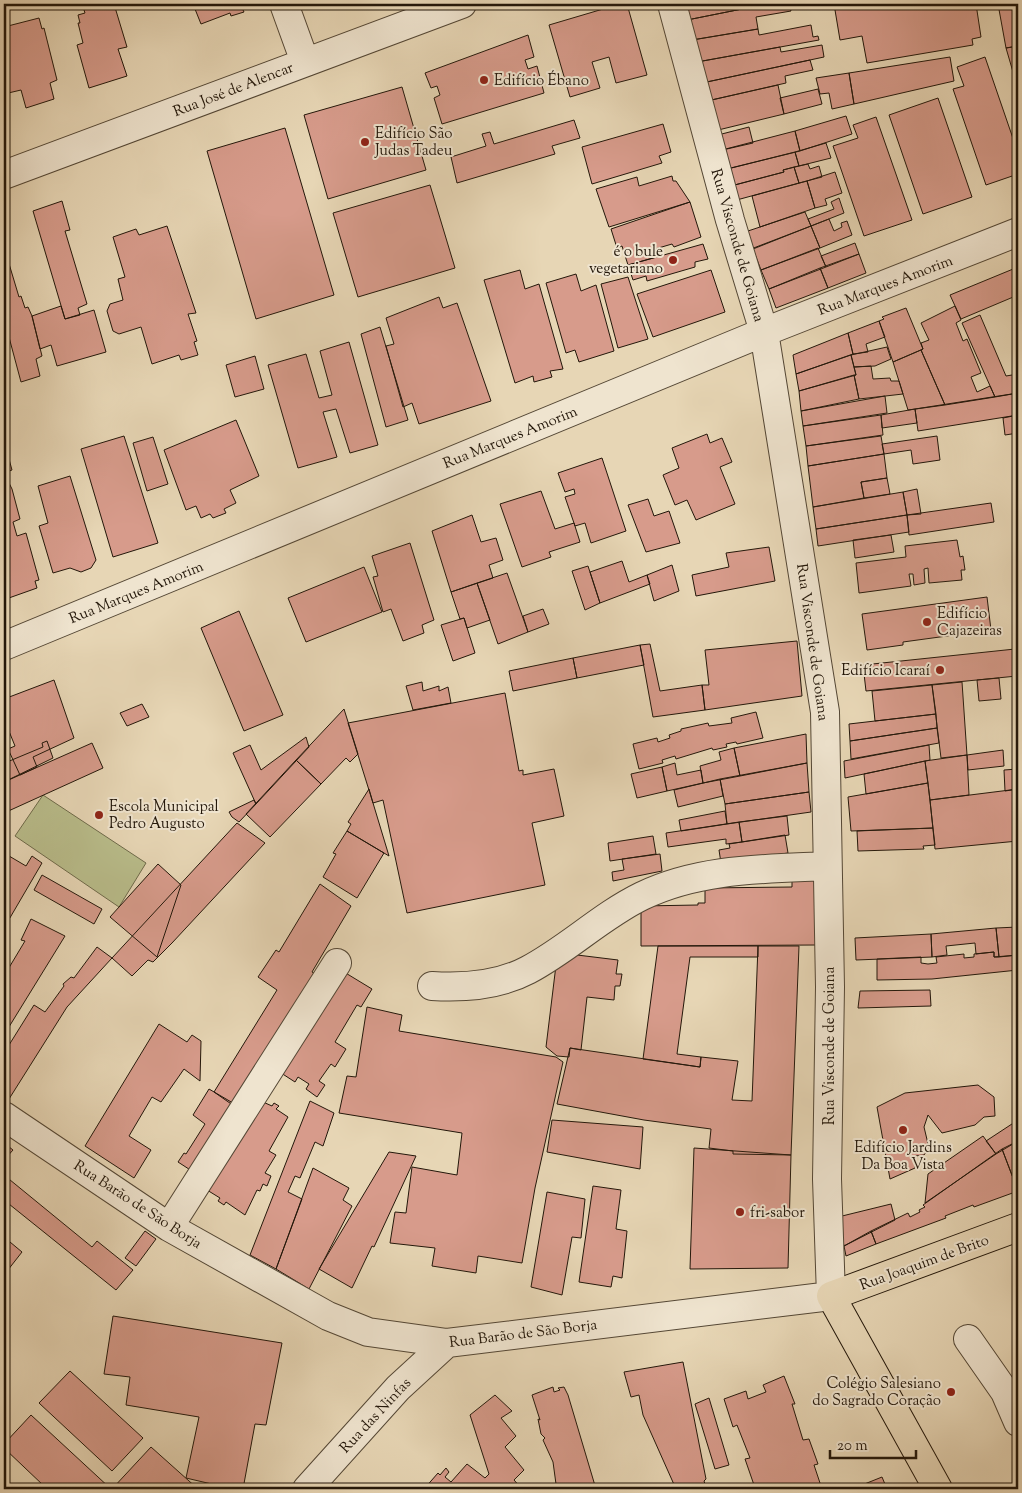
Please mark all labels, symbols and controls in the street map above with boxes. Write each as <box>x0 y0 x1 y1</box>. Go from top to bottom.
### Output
street label: Rua José de Alencar <box>170 58 297 123</box>
place label: Edifício Ébano <box>494 70 589 92</box>
marker: Edifício Ébano <box>478 74 490 86</box>
place label: Edifício São Judas Tadeu <box>374 124 453 162</box>
marker: Edifício São Judas Tadeu <box>359 136 371 148</box>
street label: Rua Visconde de Goiana <box>705 166 769 325</box>
place label: é o bule vegetariano <box>589 242 663 280</box>
street label: Rua Marques Amorim <box>815 251 957 322</box>
marker: é o bule vegetariano <box>667 254 679 266</box>
street label: Rua Marques Amorim <box>440 402 581 475</box>
street label: Rua Marques Amorim <box>66 557 207 630</box>
street label: Rua Visconde de Goiana <box>790 562 833 722</box>
place label: Edifício Cajazeiras <box>937 604 1002 642</box>
marker: Edifício Cajazeiras <box>921 616 933 628</box>
place label: Edifício Icaraí <box>841 661 930 682</box>
marker: Edifício Icaraí <box>934 664 946 676</box>
place label: Escola Municipal Pedro Augusto <box>109 797 219 835</box>
marker: Escola Municipal Pedro Augusto <box>93 809 105 821</box>
street label: Rua Visconde de Goiana <box>820 967 841 1125</box>
marker: Edifício Jardins Da Boa Vista <box>897 1124 909 1136</box>
place label: Edifício Jardins Da Boa Vista <box>854 1138 952 1176</box>
street label: Rua Barão de São Borja <box>69 1156 205 1255</box>
place label: fri-sabor <box>750 1203 805 1224</box>
marker: fri-sabor <box>734 1206 746 1218</box>
street label: Rua Joaquim de Brito <box>857 1230 992 1297</box>
street label: Rua Barão de São Borja <box>448 1315 598 1354</box>
street label: Rua das Ninfas <box>335 1373 417 1459</box>
place label: Colégio Salesiano do Sagrado Coração <box>812 1374 941 1412</box>
marker: Colégio Salesiano do Sagrado Coração <box>945 1386 957 1398</box>
scale bar <box>830 1428 916 1460</box>
text: 20 m <box>837 1436 868 1457</box>

